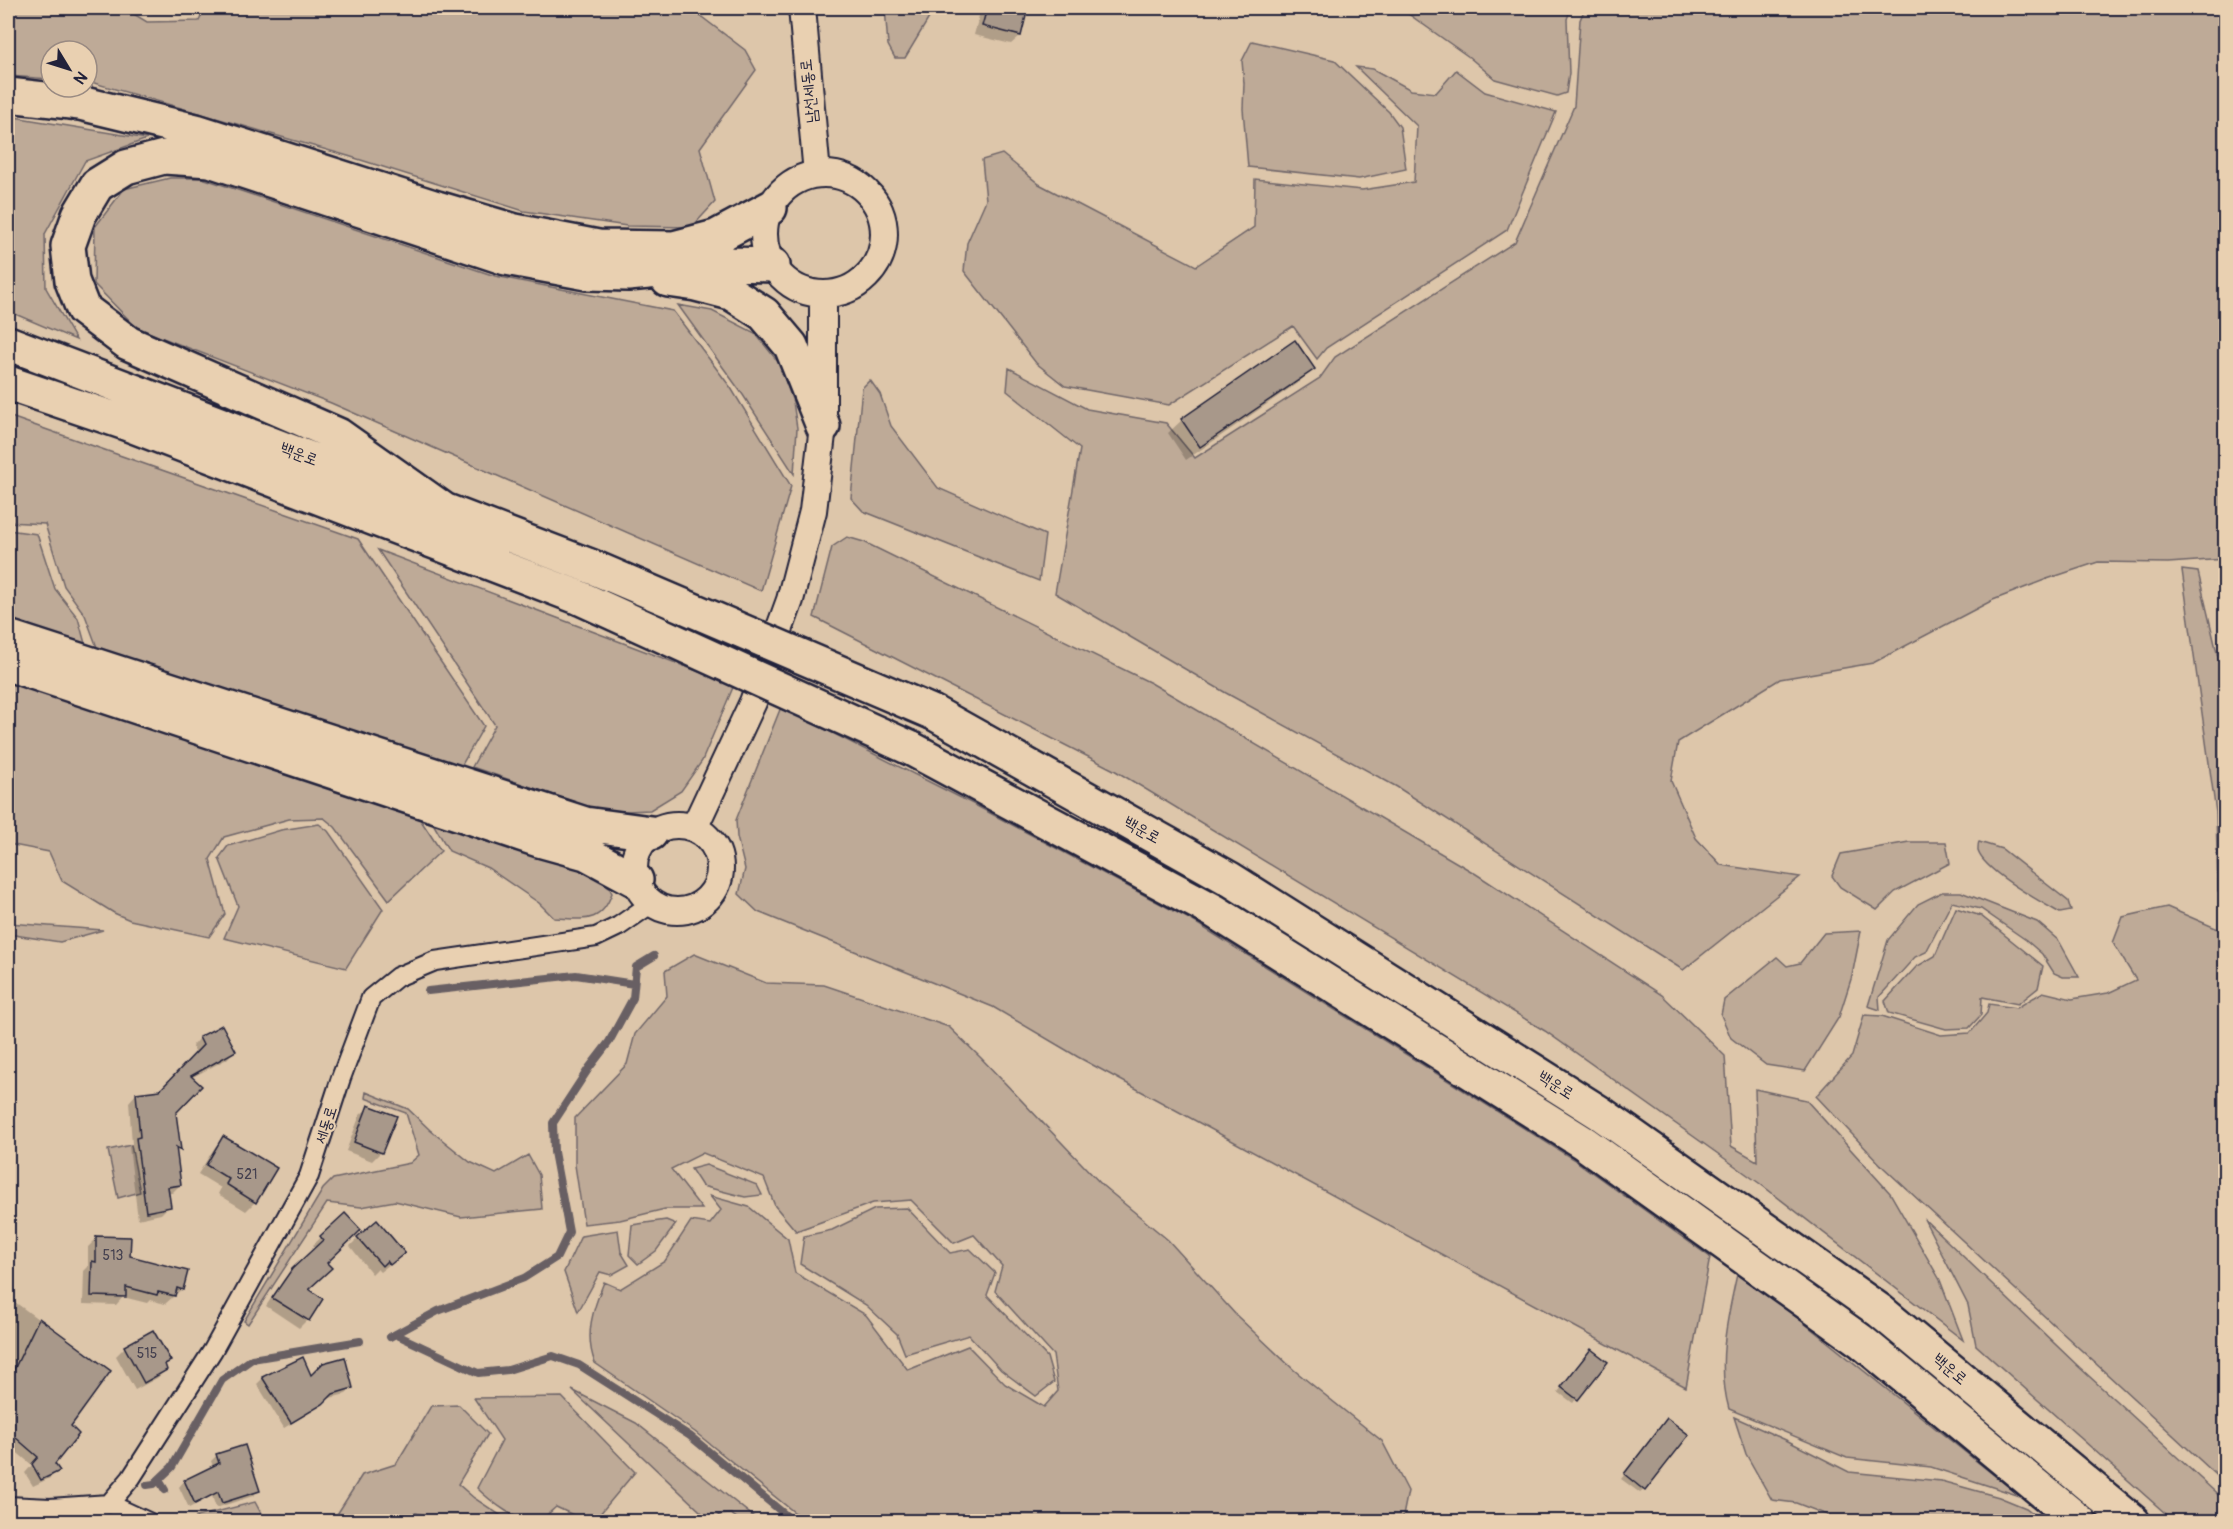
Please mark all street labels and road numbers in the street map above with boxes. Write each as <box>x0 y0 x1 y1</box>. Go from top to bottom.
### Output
street label: 남선세동로 <box>796 58 822 124</box>
street label: 백운로 <box>277 438 321 470</box>
street label: 백운로 <box>1120 812 1164 848</box>
street label: 백운로 <box>1534 1066 1578 1104</box>
street label: 세동로 <box>311 1104 341 1146</box>
street label: 백운로 <box>1929 1349 1971 1389</box>

